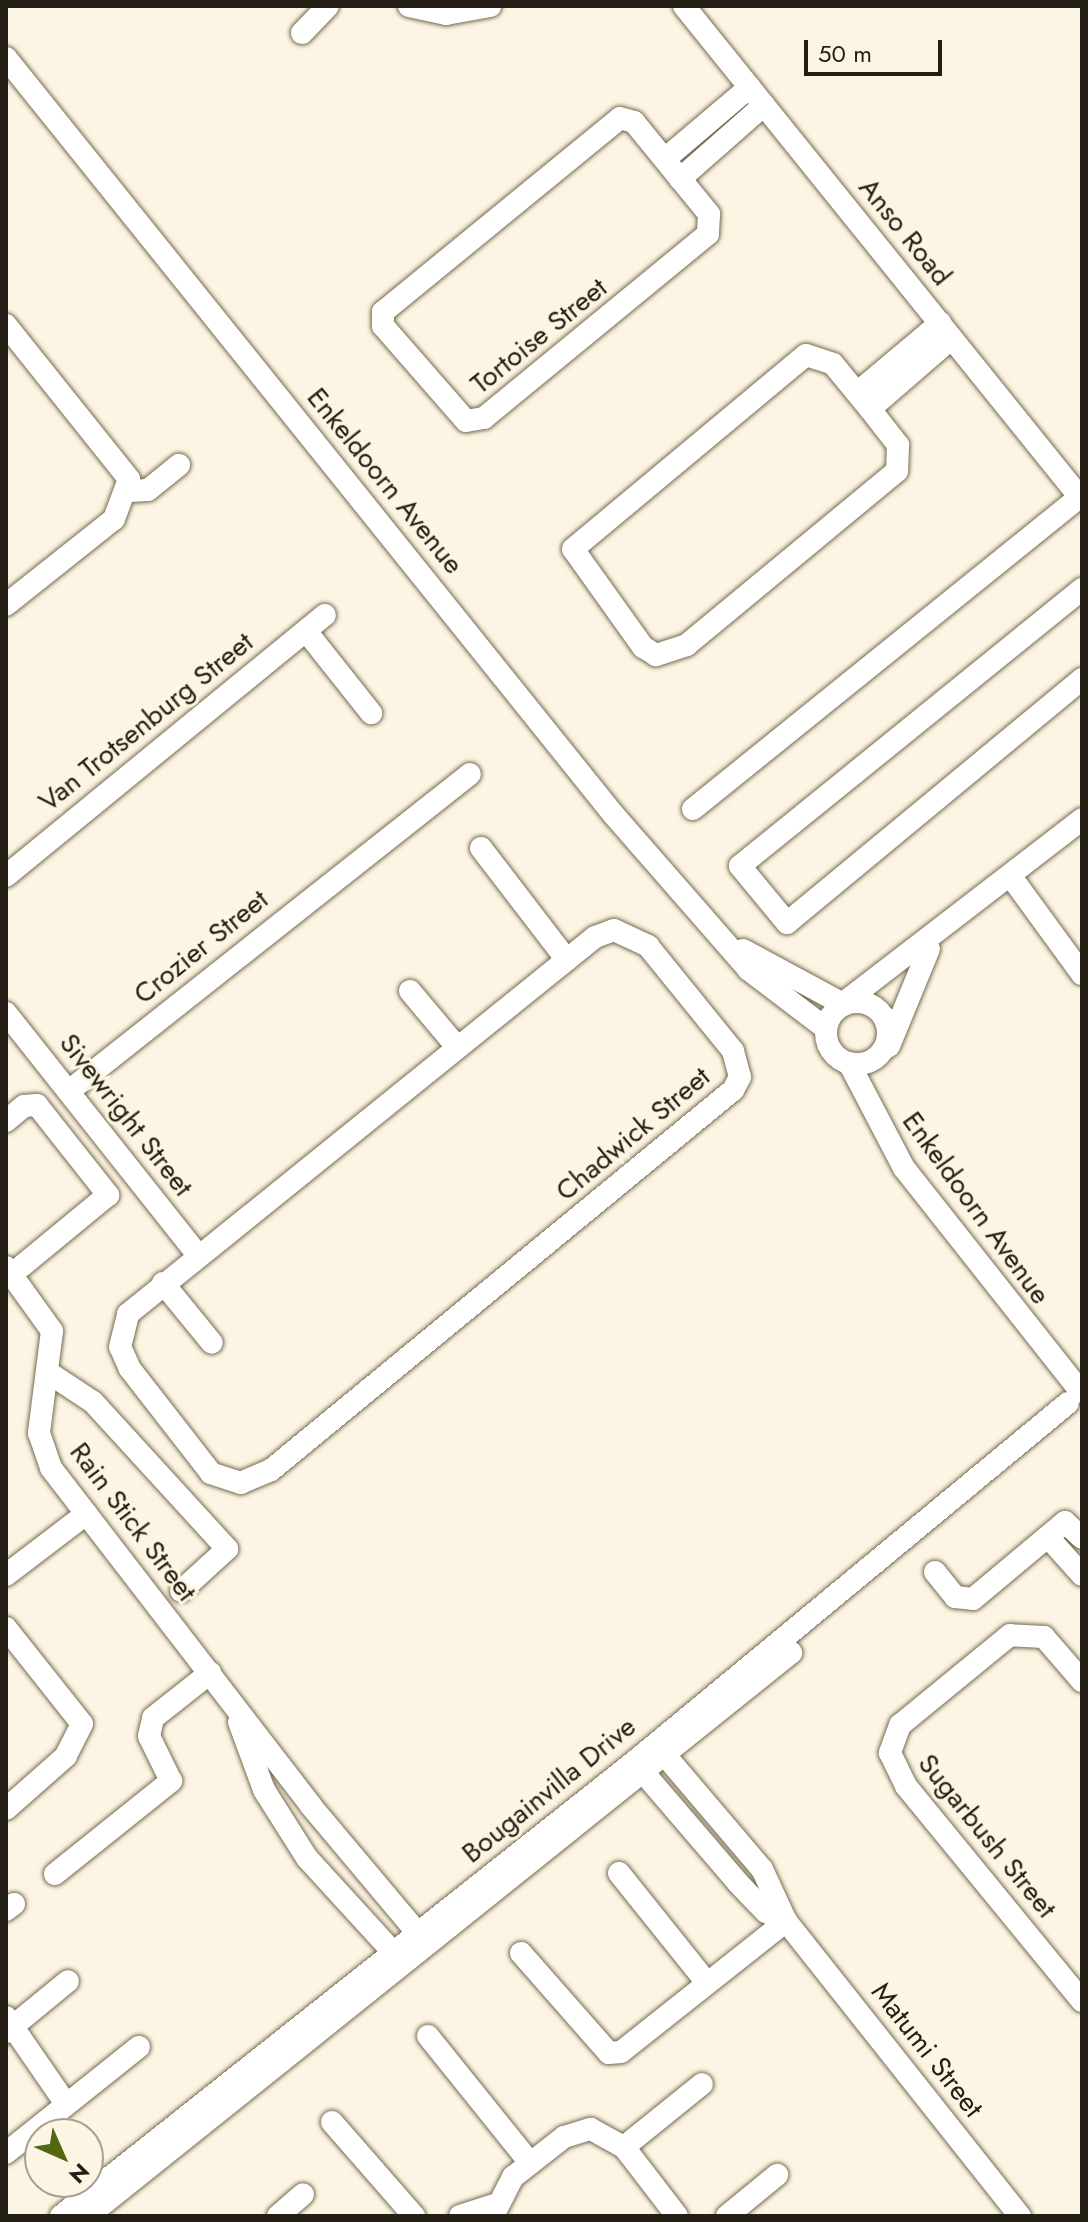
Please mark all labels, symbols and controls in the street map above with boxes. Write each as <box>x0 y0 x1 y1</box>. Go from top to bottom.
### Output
scale bar <box>808 24 946 74</box>
text: 50 m <box>818 36 872 71</box>
street label: Anso Road <box>851 171 959 293</box>
street label: Tortoise Street <box>464 271 614 401</box>
street label: Enkeldoorn Avenue <box>300 381 470 581</box>
street label: Van Trotsenburg Street <box>32 625 260 819</box>
street label: Crozier Street <box>127 883 275 1011</box>
street label: Sivewright Street <box>52 1027 200 1203</box>
street label: Chadwick Street <box>549 1060 717 1208</box>
street label: Enkeldoorn Avenue <box>895 1105 1057 1311</box>
street label: Rain Stick Street <box>62 1436 204 1608</box>
street label: Bougainvilla Drive <box>455 1710 643 1870</box>
street label: Sugarbush Street <box>911 1747 1063 1925</box>
street label: Matumi Street <box>864 1976 990 2124</box>
north arrow <box>24 2118 104 2198</box>
text: N <box>62 2156 97 2191</box>

